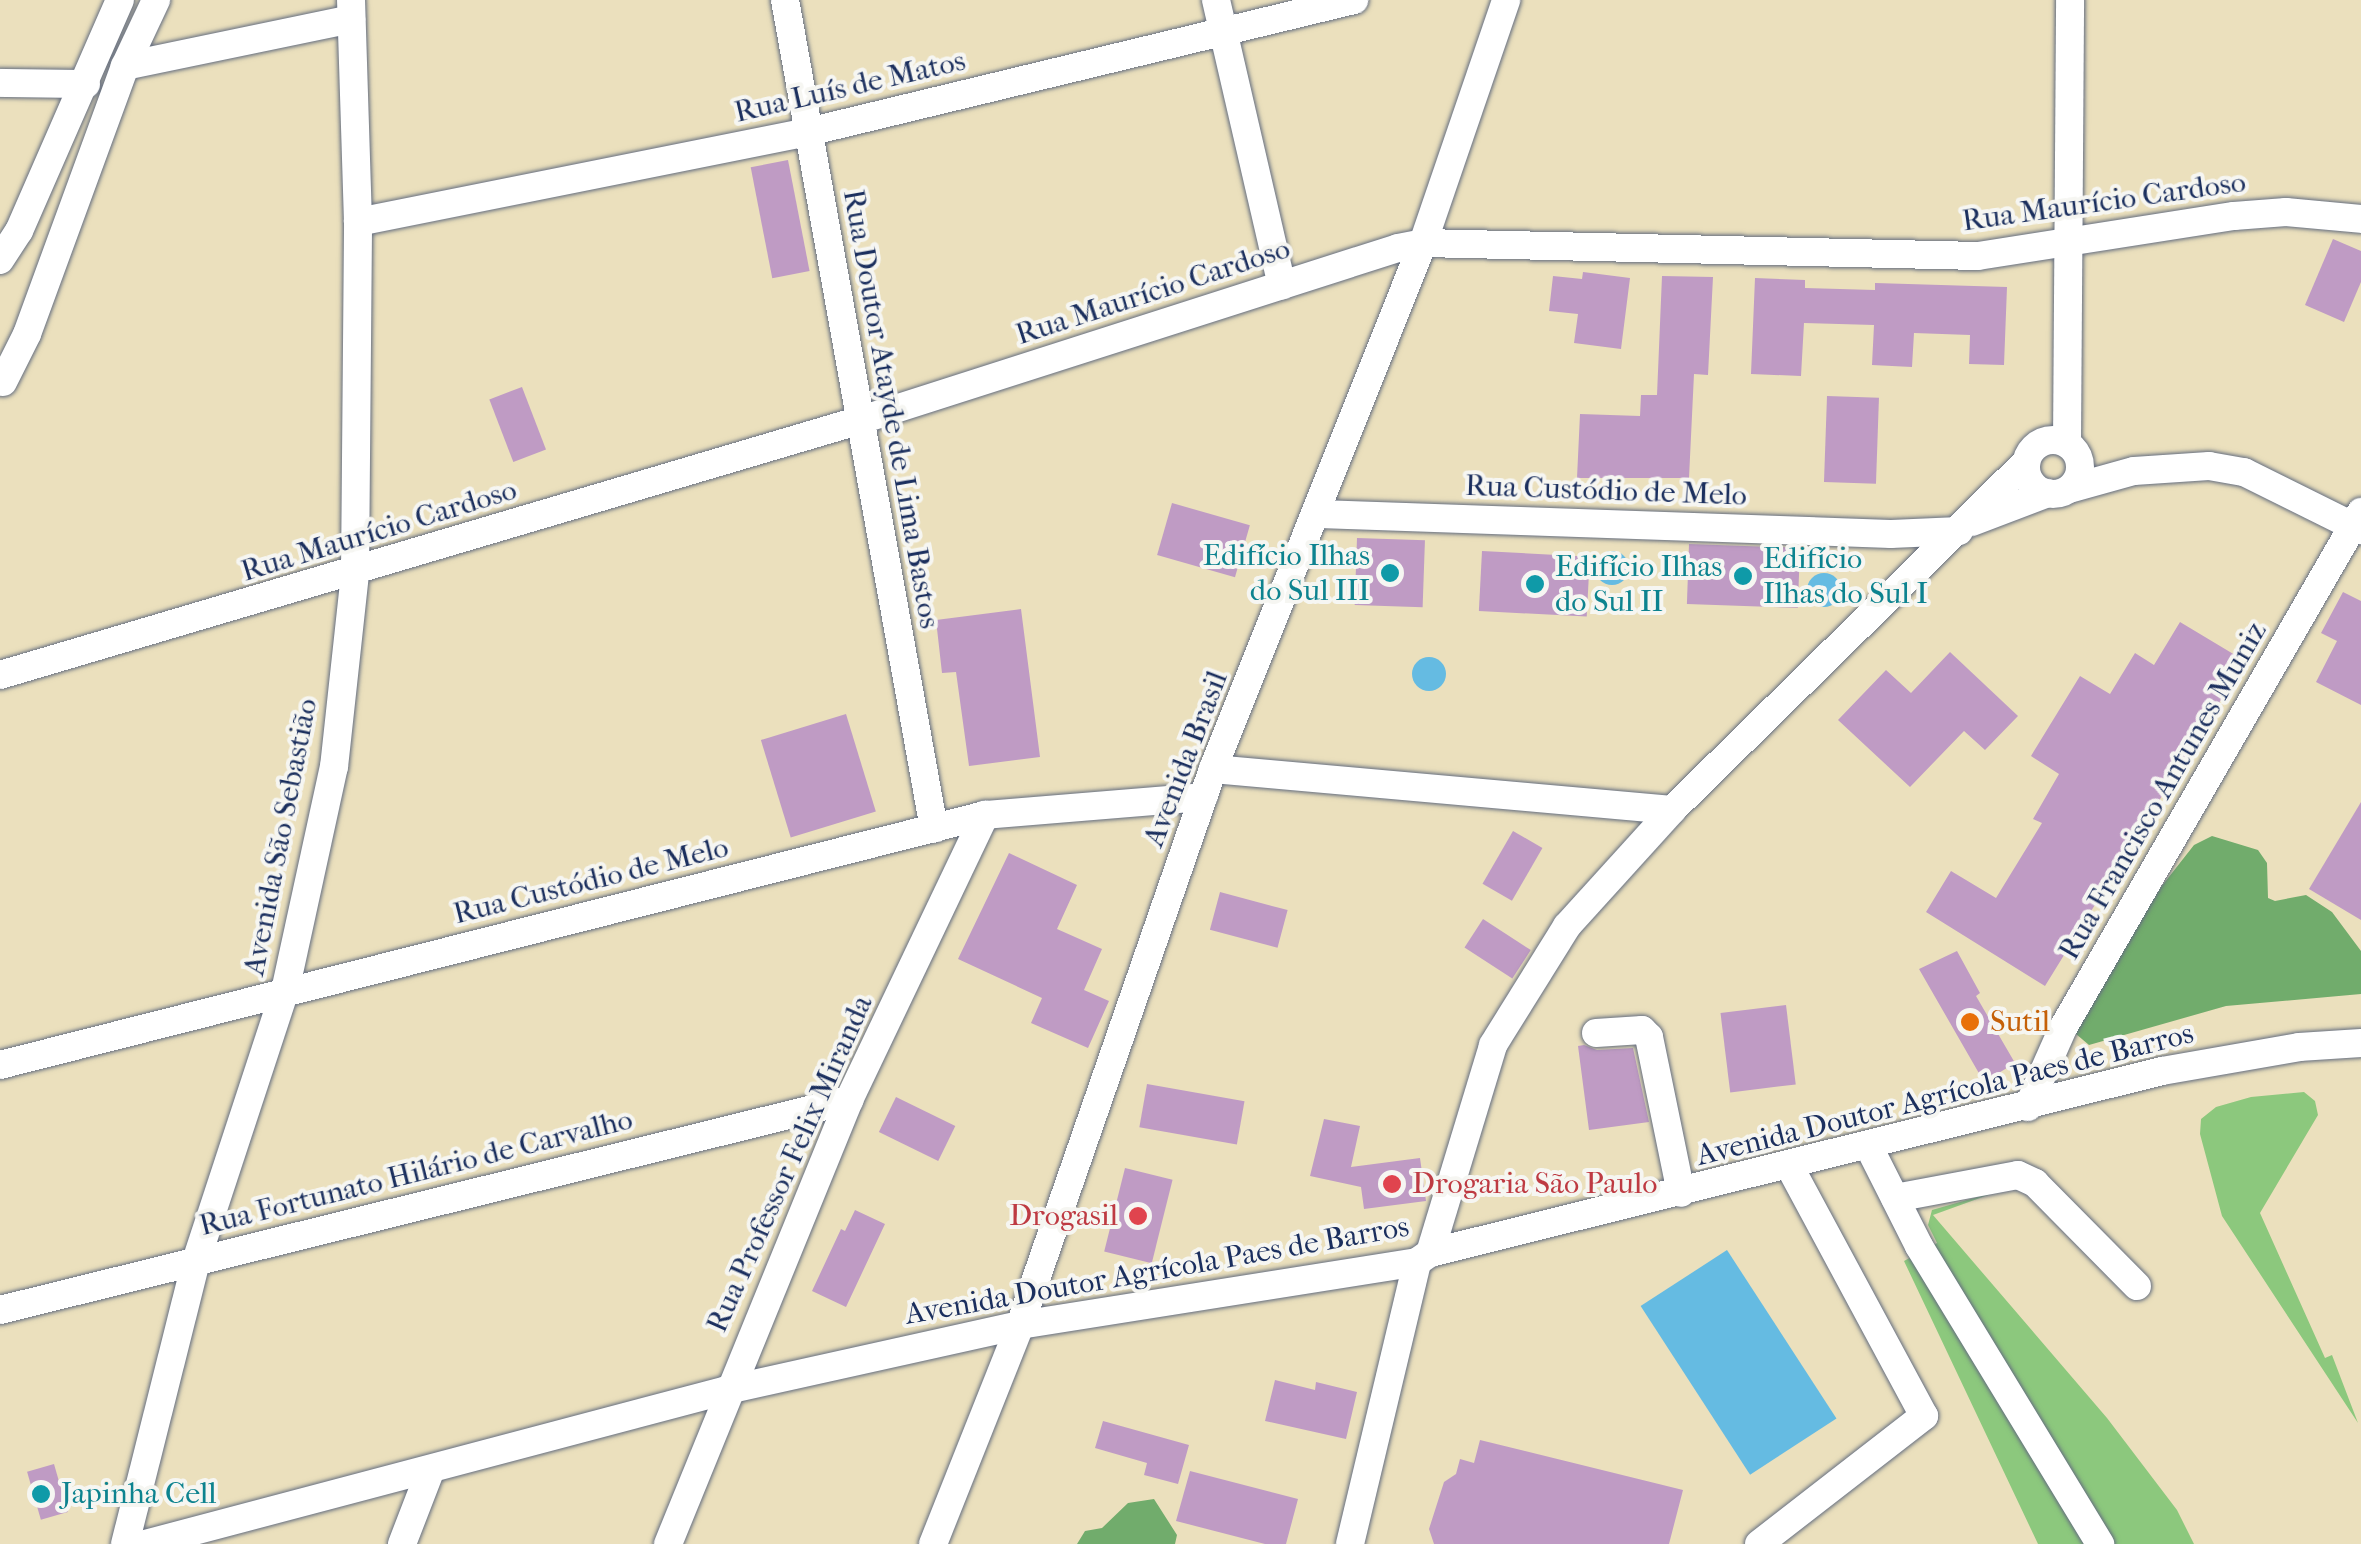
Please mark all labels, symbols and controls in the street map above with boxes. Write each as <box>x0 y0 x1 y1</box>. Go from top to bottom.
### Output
street label: Rua Luís de Matos <box>731 43 969 131</box>
street label: Rua Maurício Cardoso <box>1960 164 2248 240</box>
street label: Rua Doutor Atayde de Lima Bastos <box>835 187 947 631</box>
street label: Rua Maurício Cardoso <box>1011 231 1295 353</box>
street label: Rua Custódio de Melo <box>1464 468 1748 514</box>
street label: Rua Maurício Cardoso <box>237 472 521 590</box>
place label: Edifício Ilhas do Sul III <box>1203 538 1370 608</box>
place label: Edifício Ilhas do Sul I <box>1763 541 1928 612</box>
place label: Edifício Ilhas do Sul II <box>1555 549 1722 620</box>
marker: Edifício Ilhas do Sul III <box>1379 562 1401 584</box>
marker: Edifício Ilhas do Sul I <box>1732 565 1754 587</box>
marker: Edifício Ilhas do Sul II <box>1524 573 1546 595</box>
street label: Rua Francisco Antunes Muniz <box>2051 616 2275 966</box>
street label: Avenida Brasil <box>1136 666 1236 852</box>
street label: Avenida São Sebastião <box>236 695 326 979</box>
street label: Rua Custódio de Melo <box>450 829 732 933</box>
street label: Rua Professor Felix Miranda <box>699 990 881 1338</box>
place label: Sutil <box>1990 1004 2050 1040</box>
marker: Sutil <box>1959 1011 1981 1033</box>
street label: Avenida Doutor Agrícola Paes de Barros <box>1693 1016 2197 1174</box>
street label: Rua Fortunato Hilário de Carvalho <box>196 1102 636 1244</box>
place label: Drogaria São Paulo <box>1412 1166 1657 1202</box>
marker: Drogaria São Paulo <box>1381 1173 1403 1195</box>
place label: Drogasil <box>1009 1198 1118 1234</box>
marker: Drogasil <box>1127 1205 1149 1227</box>
street label: Avenida Doutor Agrícola Paes de Barros <box>902 1209 1412 1333</box>
place label: Japinha Cell <box>61 1476 217 1512</box>
marker: Japinha Cell <box>30 1483 52 1505</box>

